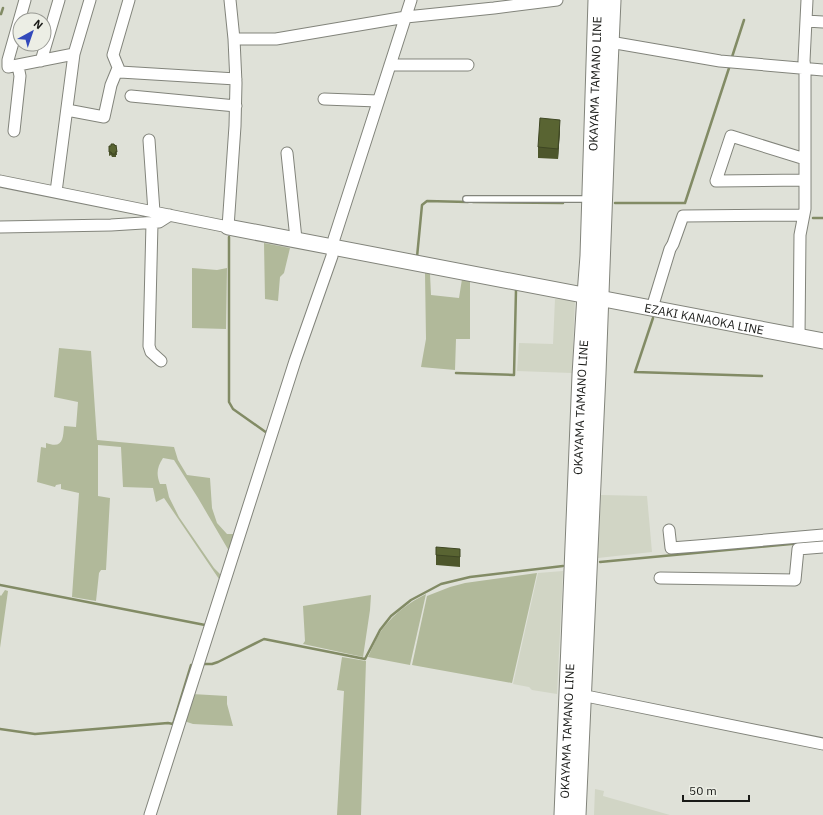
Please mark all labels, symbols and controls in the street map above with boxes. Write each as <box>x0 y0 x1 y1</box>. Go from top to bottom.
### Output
north arrow <box>12 12 52 52</box>
text: N <box>31 16 46 32</box>
street label: OKAYAMA TAMANO LINE <box>585 16 604 151</box>
street label: EZAKI KANAOKA LINE <box>643 299 765 337</box>
street label: OKAYAMA TAMANO LINE <box>569 339 591 475</box>
street label: OKAYAMA TAMANO LINE <box>556 663 577 799</box>
scale bar <box>683 777 749 803</box>
text: 50 m <box>689 783 717 798</box>

